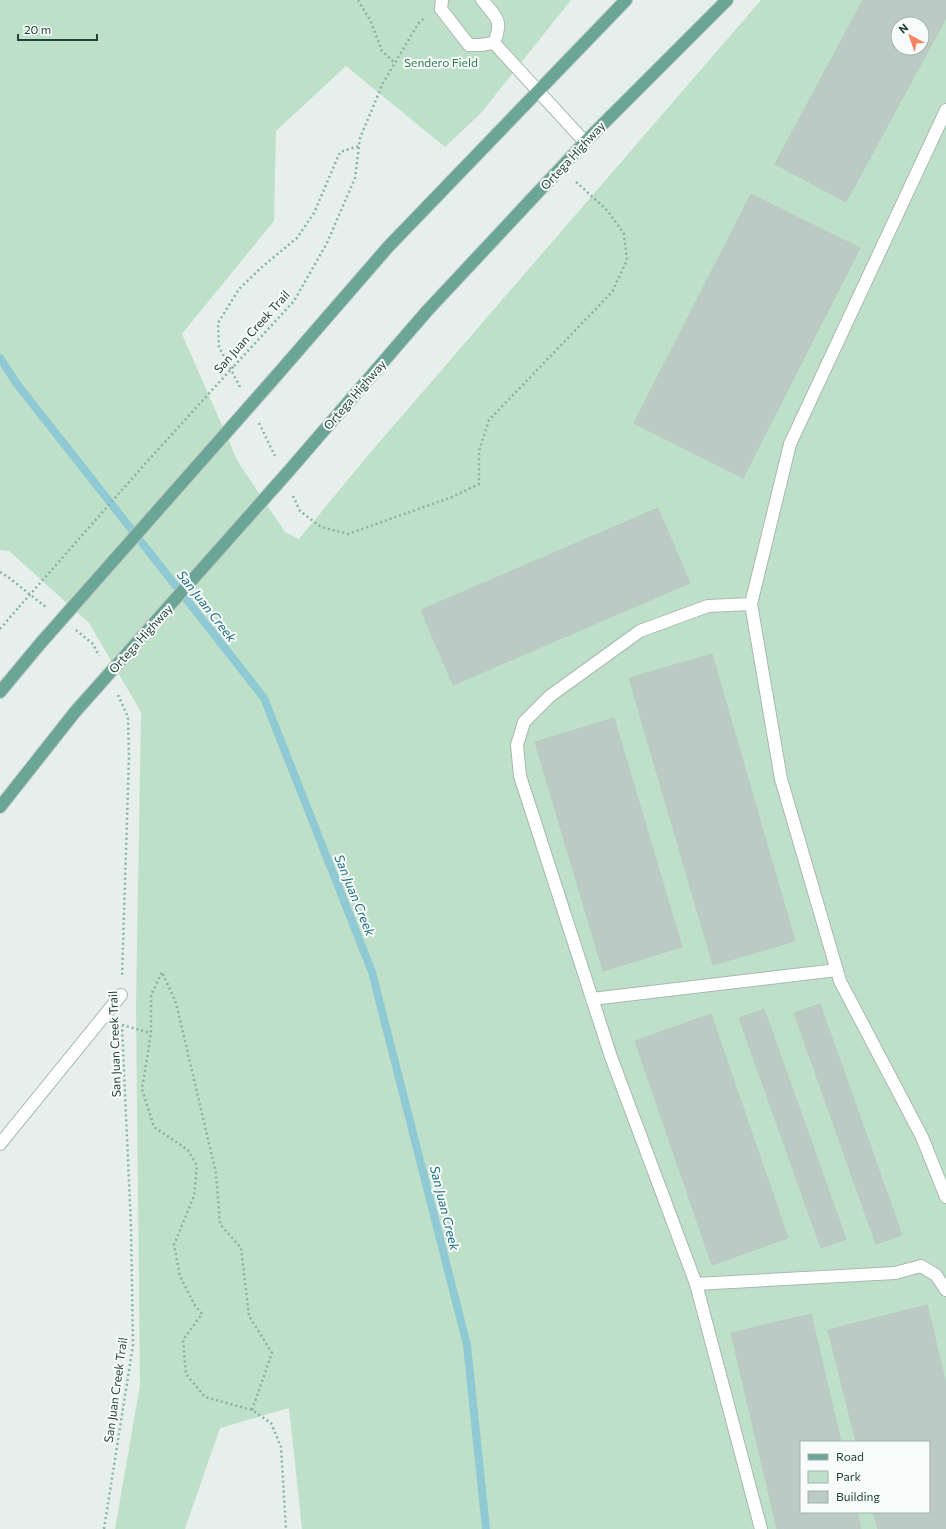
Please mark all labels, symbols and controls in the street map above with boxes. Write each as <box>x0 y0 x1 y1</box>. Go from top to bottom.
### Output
scale bar <box>18 16 97 42</box>
north arrow <box>890 16 930 56</box>
text: N <box>896 20 910 36</box>
text: 20 m <box>24 22 51 36</box>
park label: Sendero Field <box>404 55 478 69</box>
street label: Ortega Highway <box>537 118 607 192</box>
street label: San Juan Creek Trail <box>211 287 293 376</box>
street label: Ortega Highway <box>320 357 388 432</box>
water label: San Juan Creek <box>174 567 241 646</box>
street label: Ortega Highway <box>106 601 175 676</box>
water label: San Juan Creek <box>331 852 379 939</box>
street label: San Juan Creek Trail <box>105 991 124 1097</box>
water label: San Juan Creek <box>427 1164 463 1253</box>
street label: San Juan Creek Trail <box>101 1336 130 1444</box>
legend <box>800 1441 930 1513</box>
text: Road <box>836 1449 864 1463</box>
text: Park <box>836 1469 862 1483</box>
text: Building <box>836 1489 880 1503</box>

